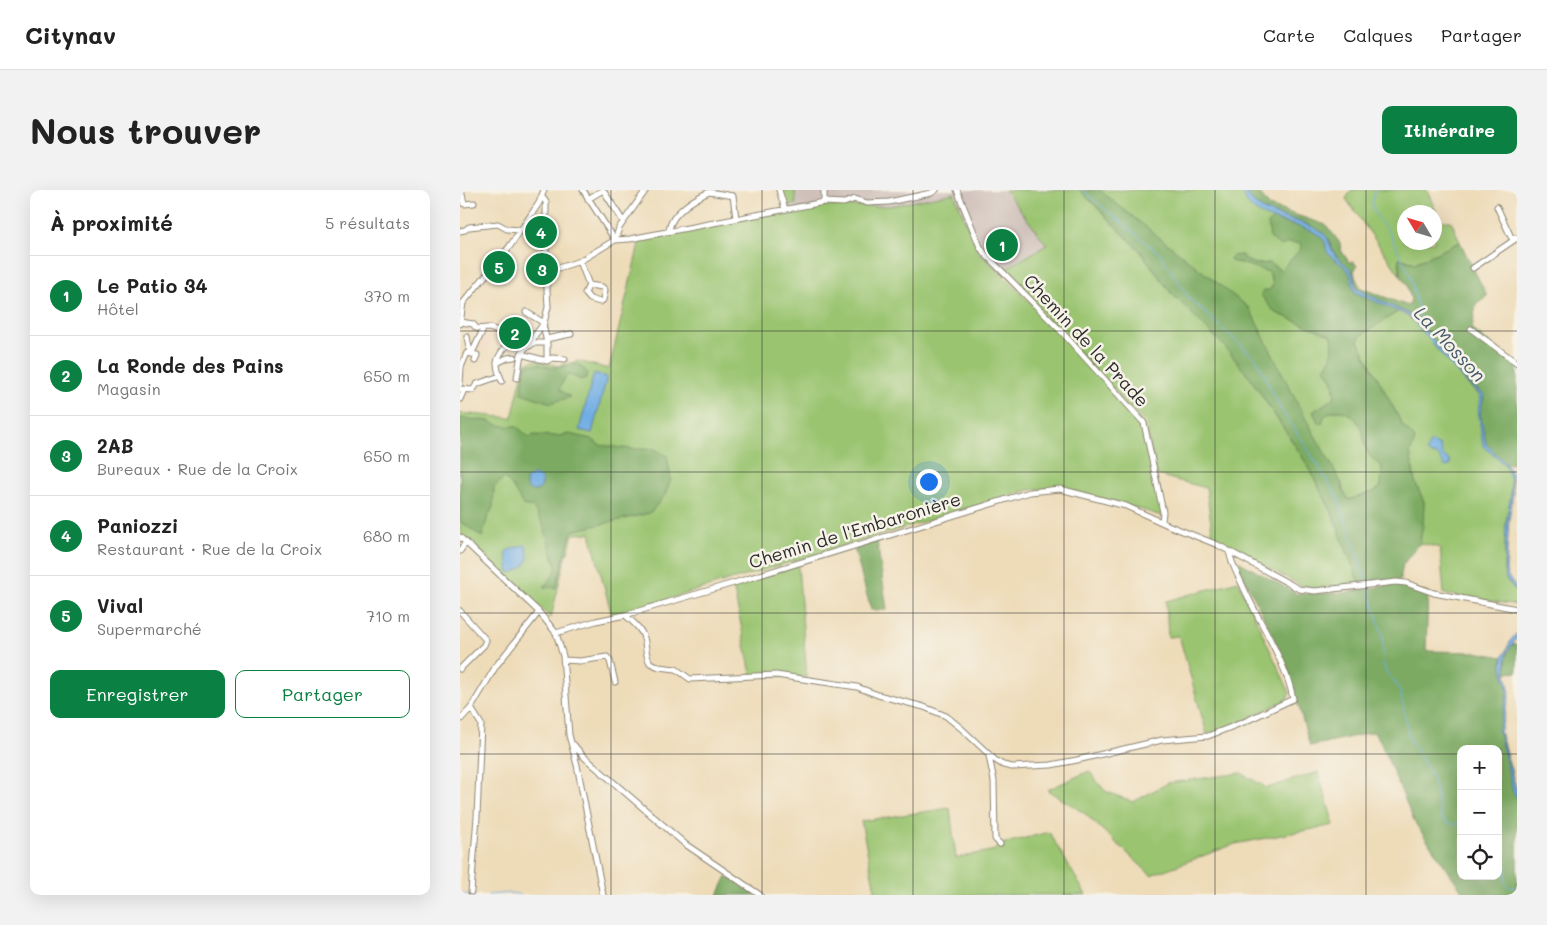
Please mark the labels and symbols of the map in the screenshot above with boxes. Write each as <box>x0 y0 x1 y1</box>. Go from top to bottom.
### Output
north arrow <box>1397 205 1442 250</box>
pin: 4 <box>525 213 557 251</box>
pin: 1 <box>986 226 1018 264</box>
pin: 5 <box>483 248 515 286</box>
pin: 3 <box>526 250 558 288</box>
street label: Chemin de la Prade <box>1019 269 1155 412</box>
water label: La Mosson <box>1409 301 1492 387</box>
pin: 2 <box>499 314 531 352</box>
your location <box>916 469 942 495</box>
street label: Chemin de l'Embaronière <box>746 486 964 574</box>

